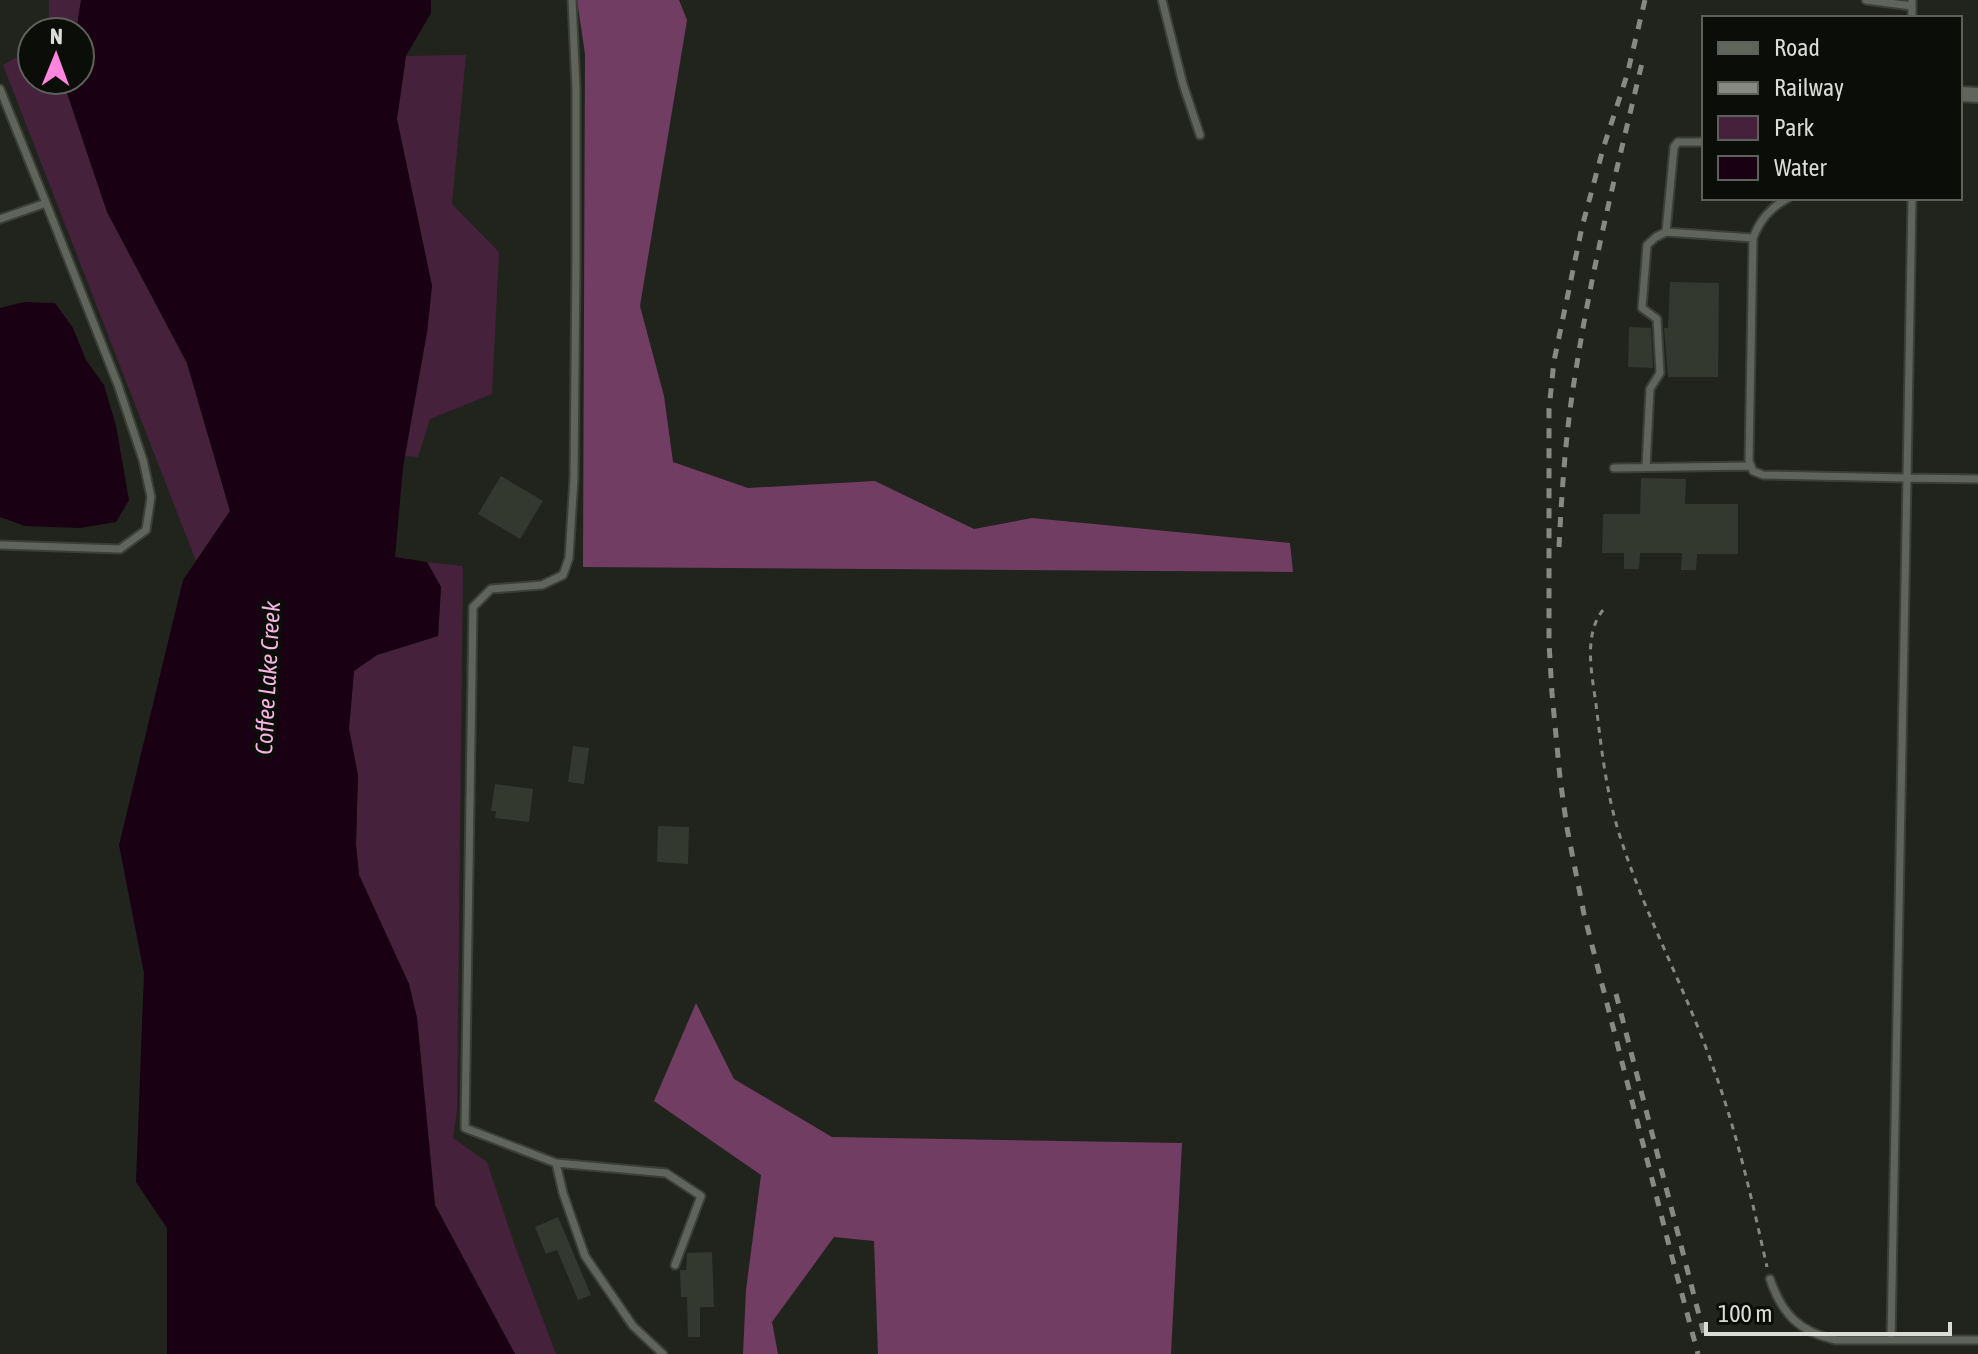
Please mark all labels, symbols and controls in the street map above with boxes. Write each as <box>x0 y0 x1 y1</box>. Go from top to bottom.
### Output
north arrow <box>16 16 96 96</box>
legend <box>1702 16 1962 200</box>
text: N <box>50 23 63 49</box>
text: Road <box>1774 34 1820 61</box>
text: Railway <box>1774 74 1844 101</box>
text: Park <box>1774 114 1815 141</box>
text: Water <box>1774 154 1827 181</box>
water label: Coffee Lake Creek <box>250 600 285 755</box>
scale bar <box>1706 1286 1950 1336</box>
text: 100 m <box>1718 1300 1772 1327</box>

